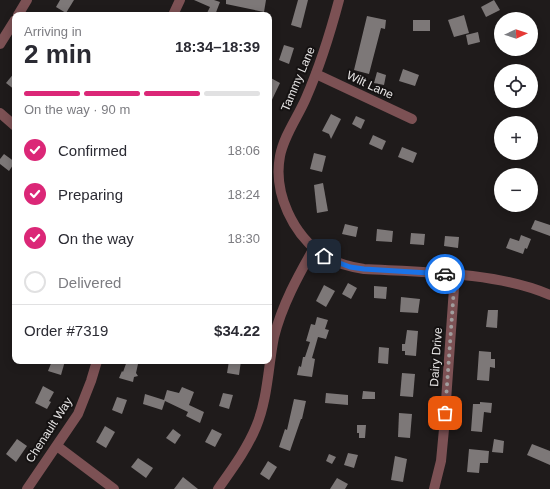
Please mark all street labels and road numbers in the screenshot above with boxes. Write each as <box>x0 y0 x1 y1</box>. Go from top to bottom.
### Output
street label: Tammy Lane <box>278 44 318 113</box>
street label: Wilt Lane <box>344 68 396 102</box>
street label: Dairy Drive <box>427 327 445 387</box>
street label: Chenault Way <box>23 395 75 465</box>

